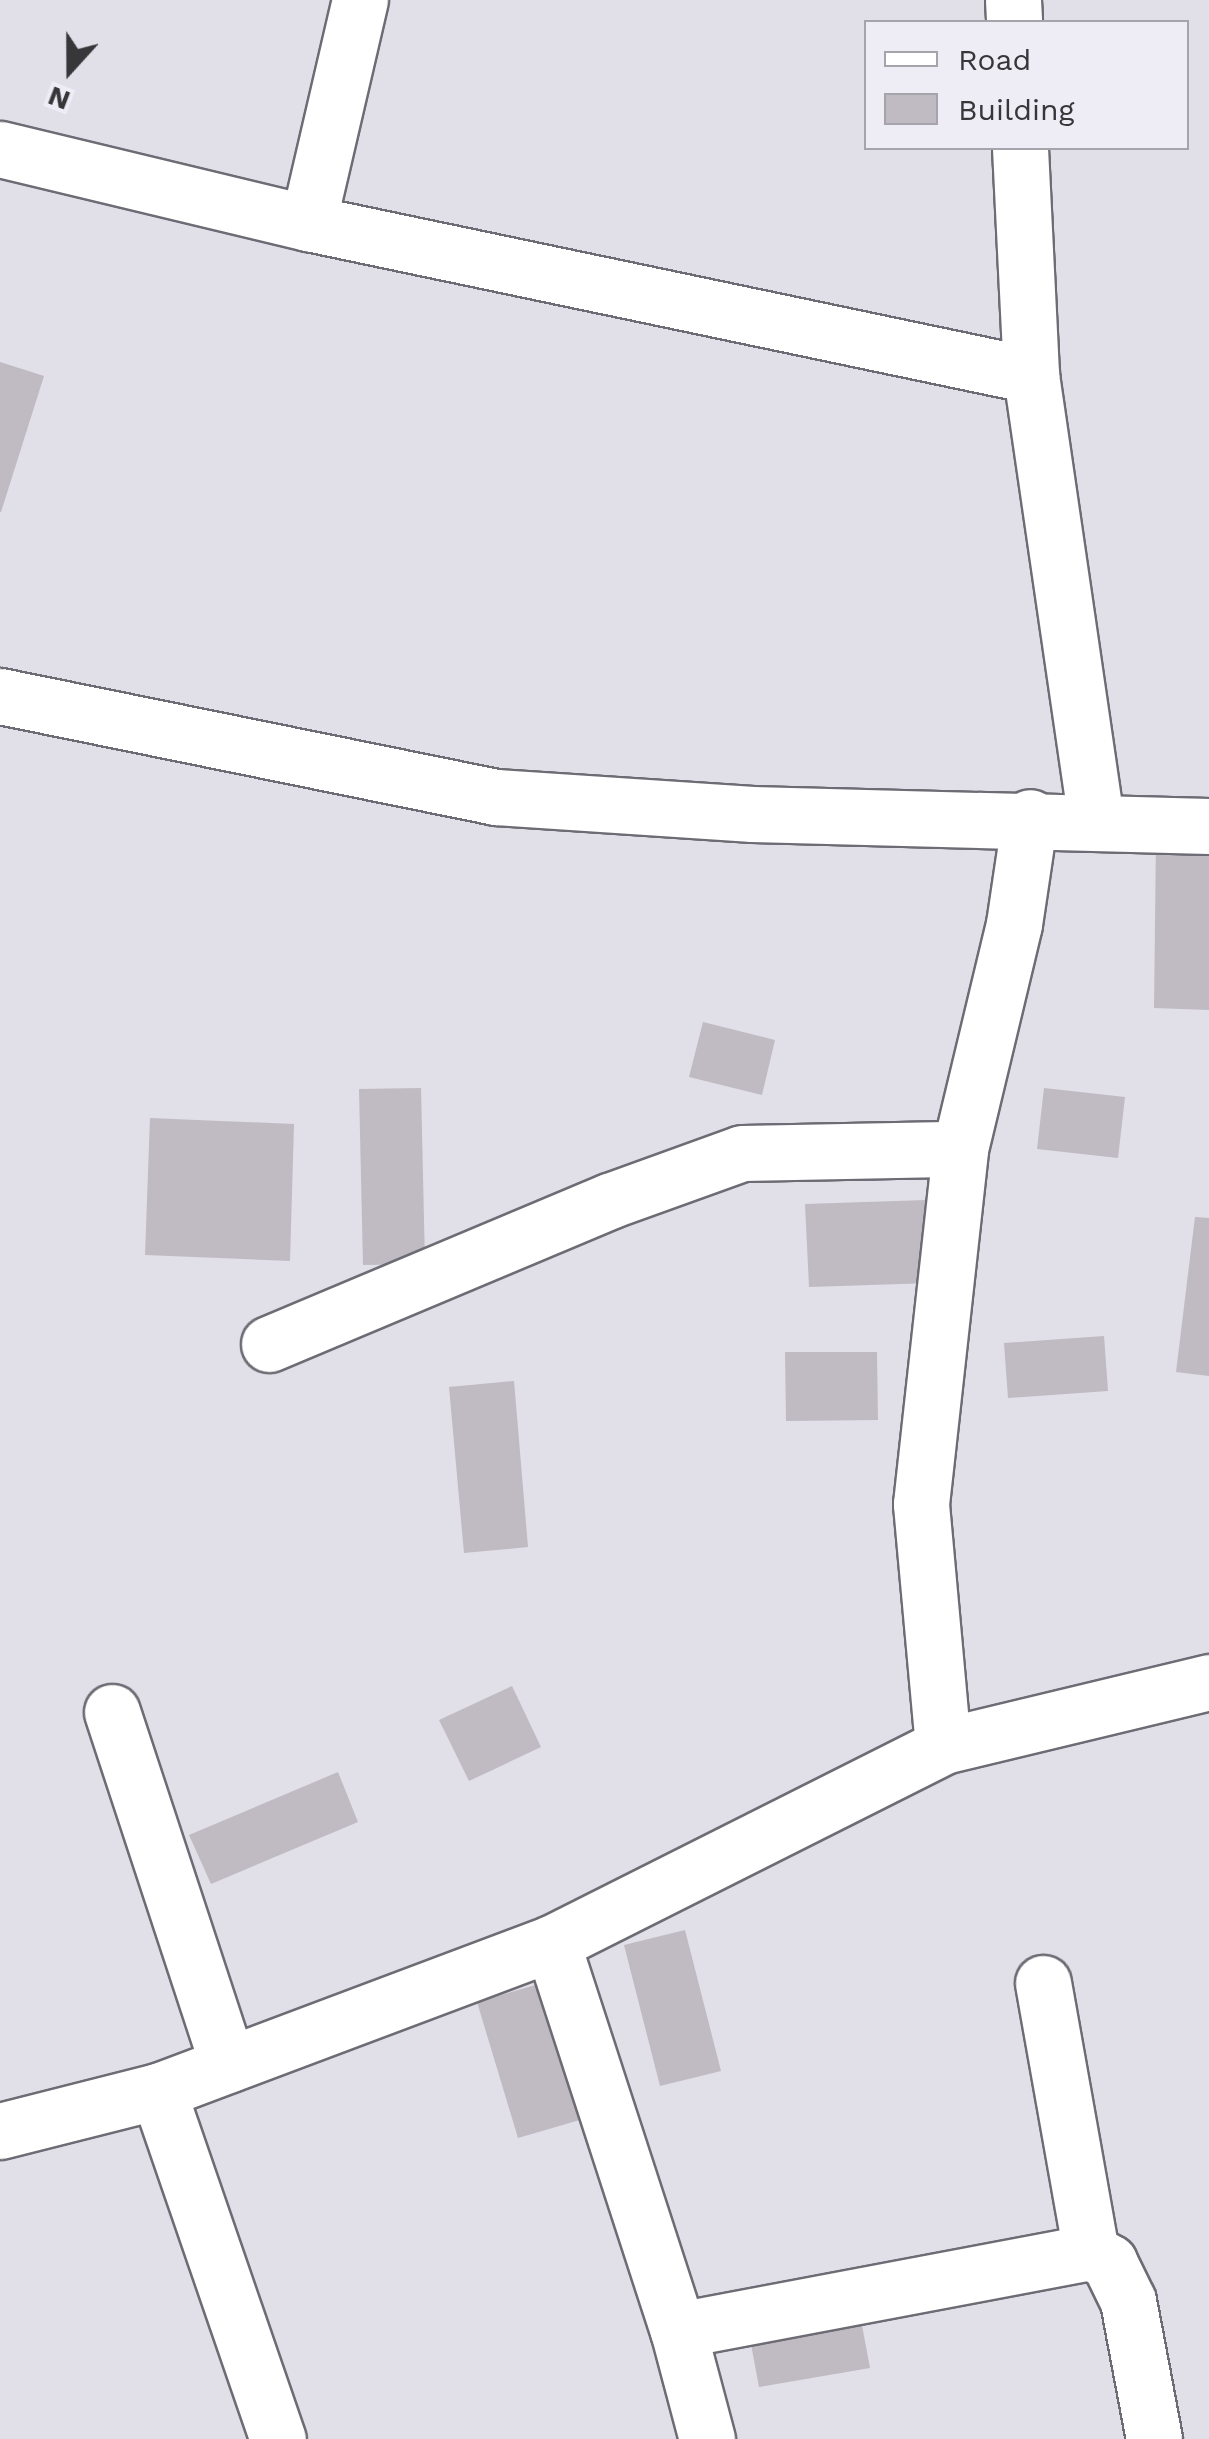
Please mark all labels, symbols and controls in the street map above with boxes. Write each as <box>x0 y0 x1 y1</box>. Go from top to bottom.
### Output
north arrow <box>20 20 120 120</box>
legend <box>864 20 1189 150</box>
text: Road <box>958 42 1031 77</box>
text: N <box>43 79 75 118</box>
text: Building <box>958 92 1075 127</box>

